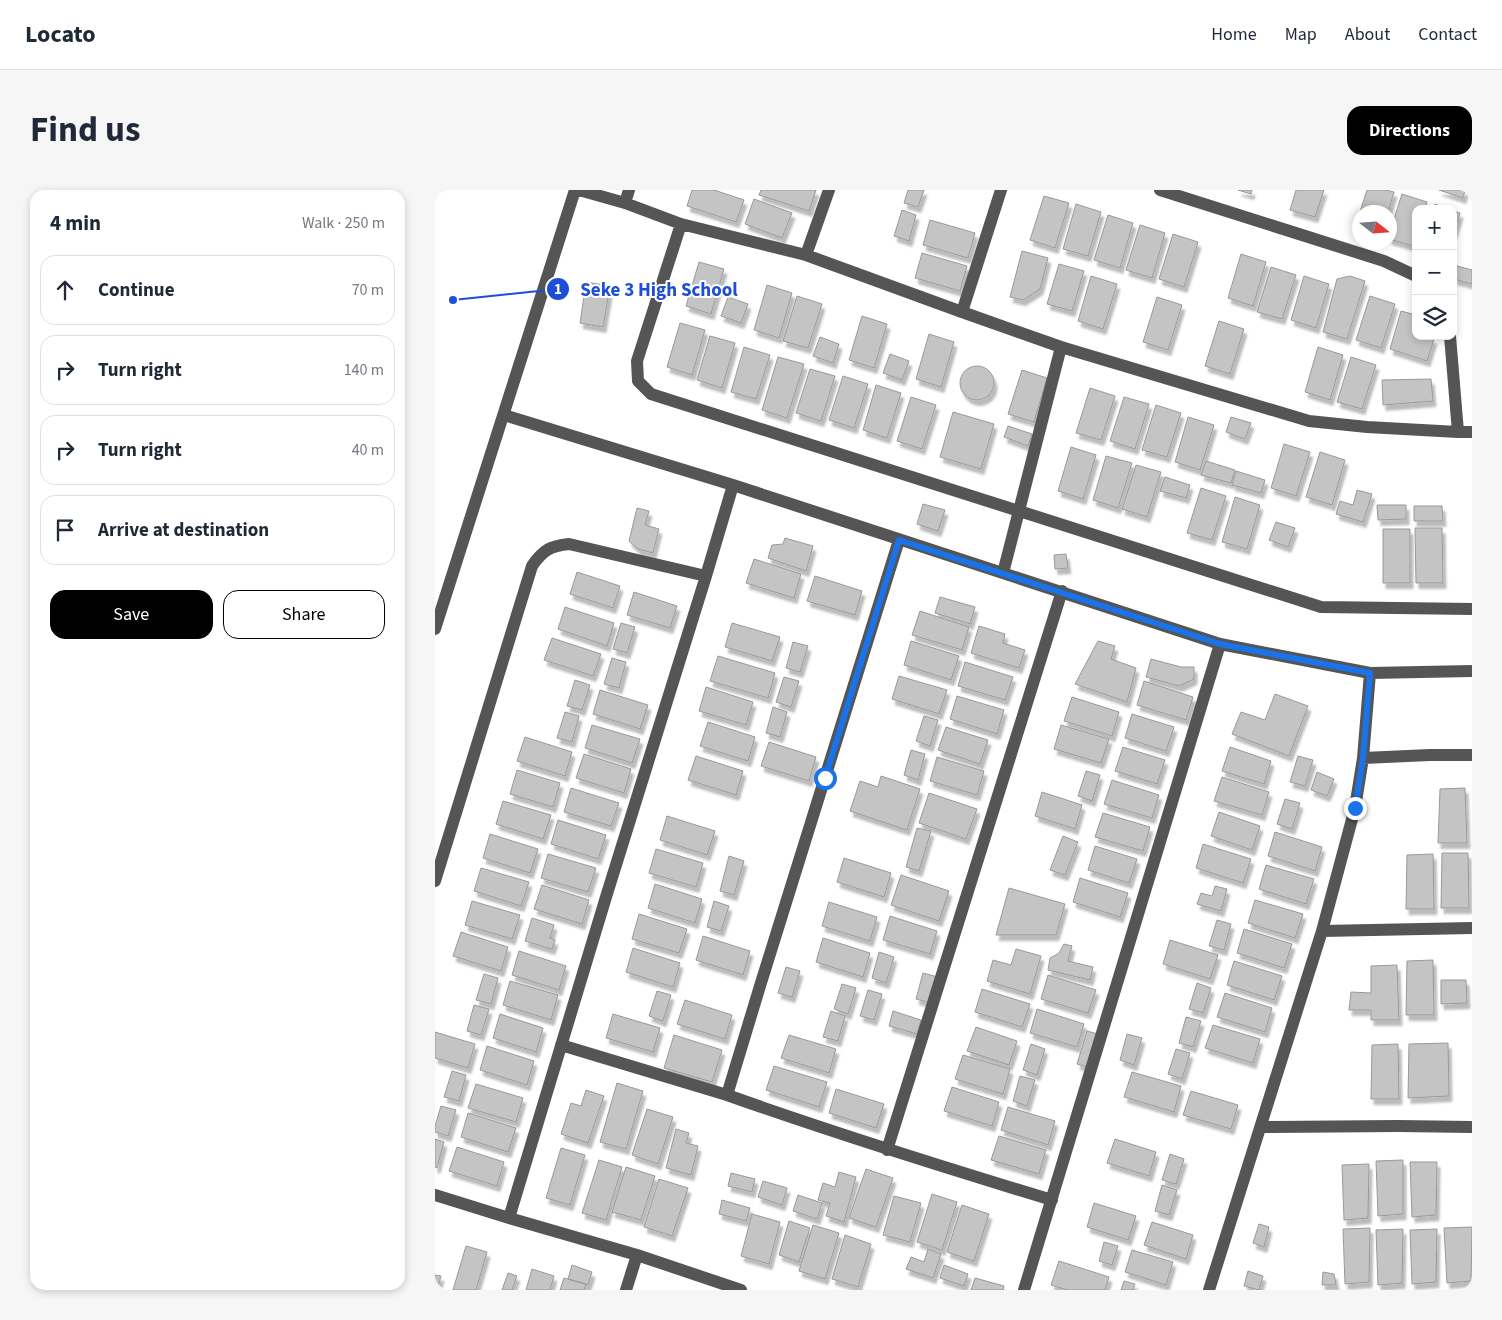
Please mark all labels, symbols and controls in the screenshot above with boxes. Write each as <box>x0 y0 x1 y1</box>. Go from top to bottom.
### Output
text: Locato <box>25 17 96 52</box>
text: Home <box>1211 22 1257 47</box>
text: Map <box>1285 22 1317 47</box>
text: About <box>1345 22 1390 47</box>
text: Contact <box>1418 22 1477 47</box>
text: Find us <box>30 105 140 155</box>
button: Directions <box>1347 106 1472 155</box>
north arrow <box>1352 205 1397 250</box>
map controls <box>1412 205 1457 340</box>
button: + <box>1412 205 1457 250</box>
text: 4 min <box>50 208 101 238</box>
text: Walk · 250 m <box>302 212 385 234</box>
button: − <box>1412 250 1457 295</box>
callout: Seke 3 High School <box>546 272 748 306</box>
icon: ahead <box>51 276 79 304</box>
text: Continue <box>98 277 175 304</box>
text: Seke 3 High School <box>580 277 738 304</box>
text: 70 m <box>352 279 384 301</box>
text: 1 <box>554 279 562 300</box>
button: layers <box>1412 295 1457 340</box>
icon: right <box>51 356 79 384</box>
text: Turn right <box>98 357 182 384</box>
text: 140 m <box>344 359 384 381</box>
icon: right <box>51 436 79 464</box>
text: Turn right <box>98 437 182 464</box>
text: 40 m <box>352 439 384 461</box>
icon: arrive <box>51 516 79 544</box>
text: Arrive at destination <box>98 517 269 544</box>
button: Save <box>50 590 213 639</box>
button: Share <box>223 590 385 639</box>
route start <box>814 767 837 790</box>
route end <box>1344 797 1367 820</box>

